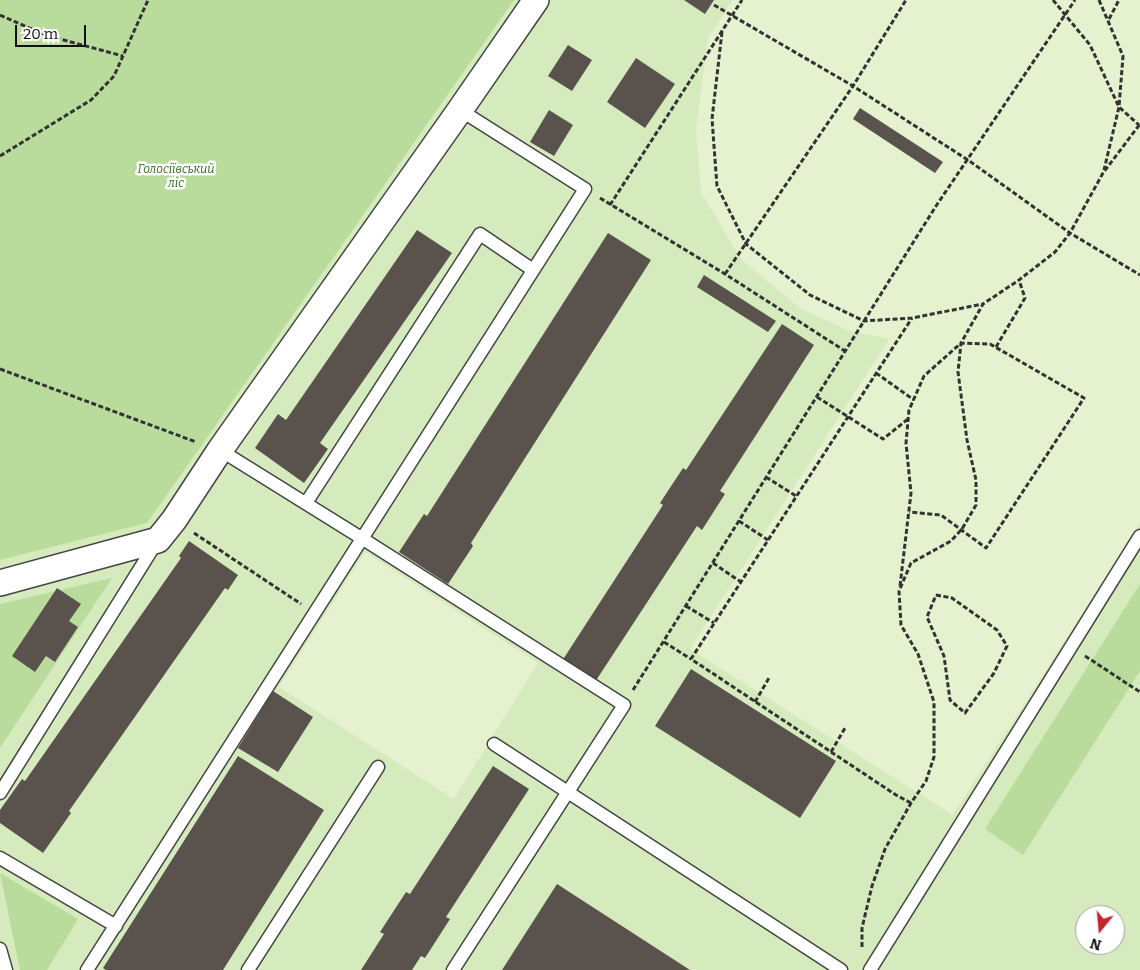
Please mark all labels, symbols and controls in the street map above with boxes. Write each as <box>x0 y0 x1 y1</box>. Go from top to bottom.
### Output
scale bar <box>18 15 89 47</box>
text: 20 m <box>23 25 58 43</box>
park label: Голосіївський ліс <box>138 163 214 191</box>
north arrow <box>1075 905 1125 955</box>
text: N <box>1088 934 1103 954</box>

